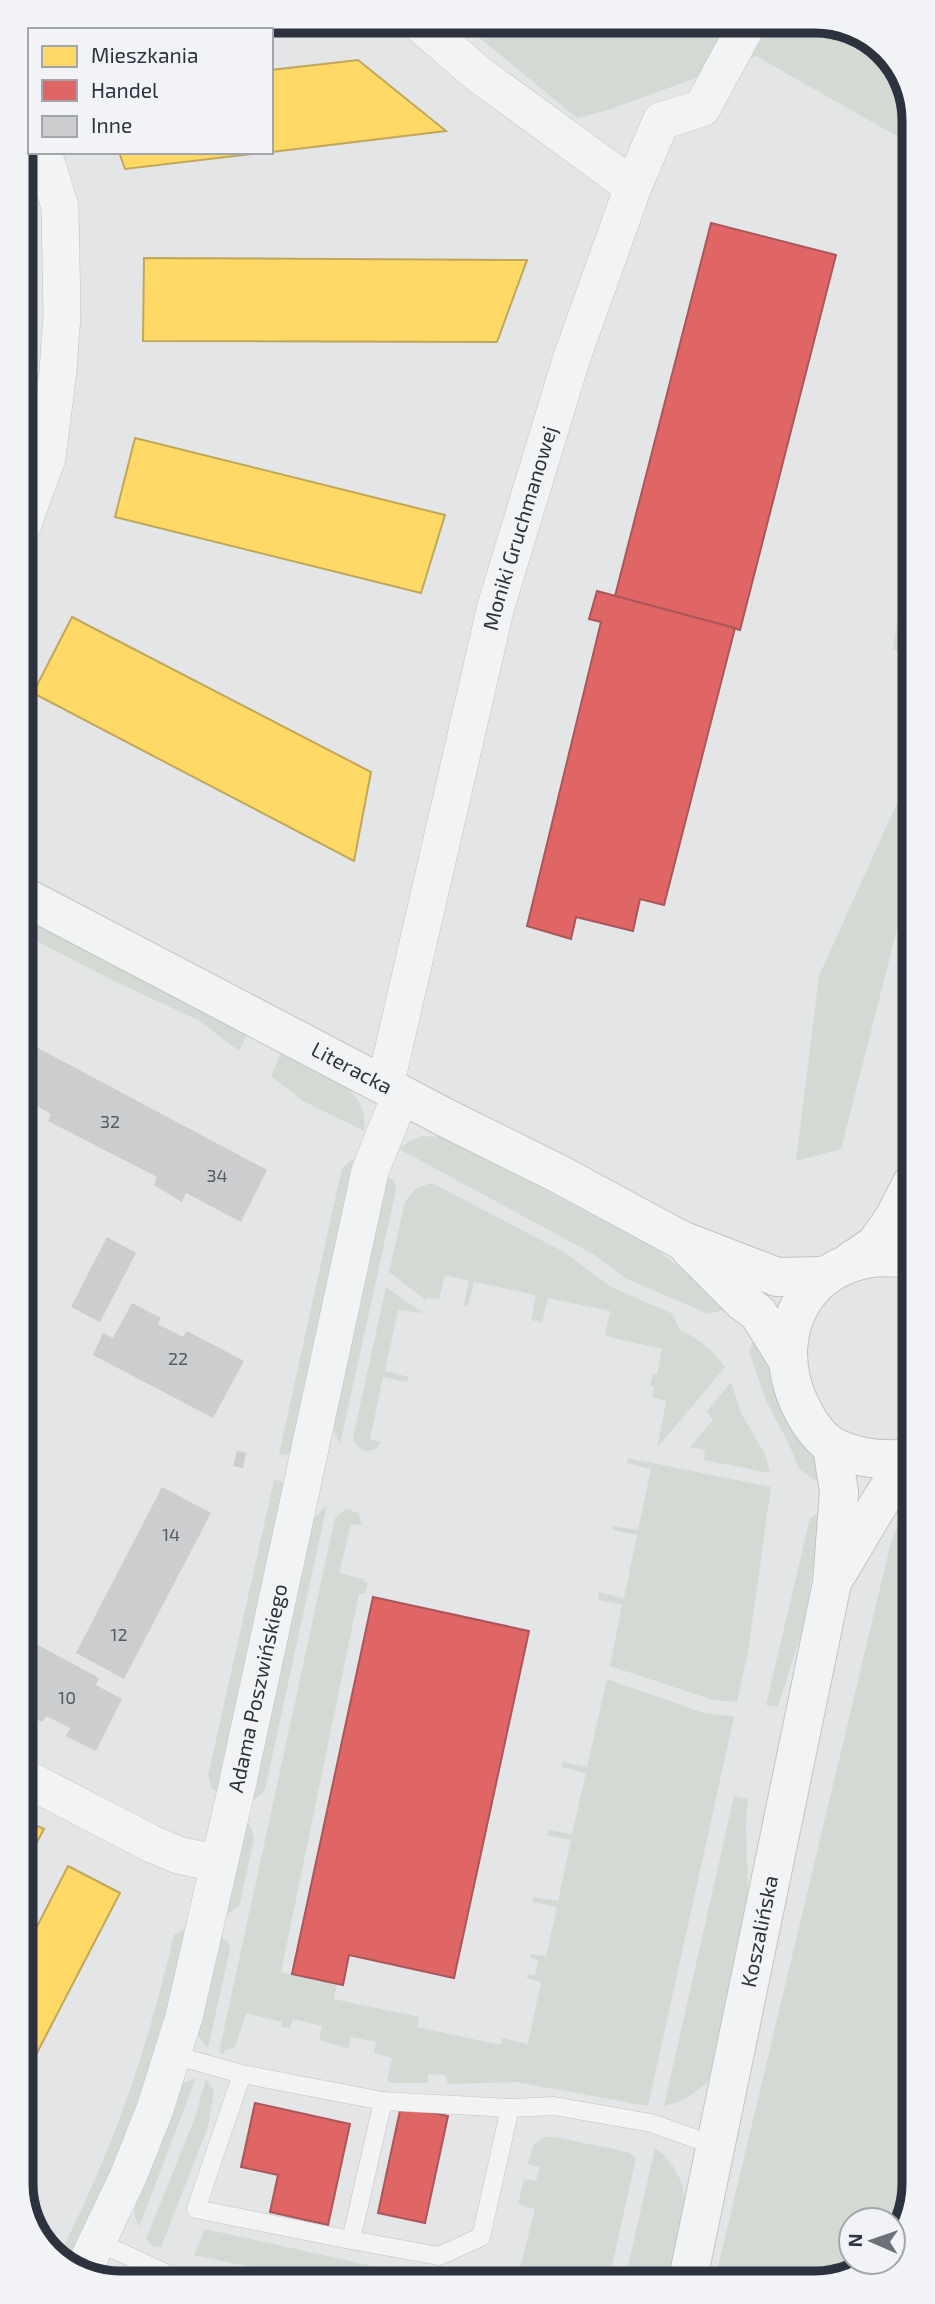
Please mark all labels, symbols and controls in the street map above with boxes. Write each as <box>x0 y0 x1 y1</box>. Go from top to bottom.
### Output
legend <box>28 28 273 154</box>
text: Mieszkania <box>91 42 198 67</box>
text: Handel <box>91 77 159 102</box>
text: Inne <box>91 112 132 137</box>
street label: Moniki Gruchmanowej <box>477 423 562 633</box>
street label: Literacka <box>308 1036 397 1099</box>
house number: 32 <box>100 1110 120 1132</box>
house number: 34 <box>206 1164 228 1186</box>
house number: 22 <box>168 1347 188 1369</box>
house number: 14 <box>162 1523 180 1545</box>
street label: Adama Poszwińskiego <box>222 1581 291 1795</box>
house number: 12 <box>110 1623 128 1645</box>
house number: 10 <box>58 1686 76 1708</box>
street label: Koszalińska <box>735 1873 782 1989</box>
north arrow <box>837 2206 907 2276</box>
text: N <box>843 2233 866 2248</box>

